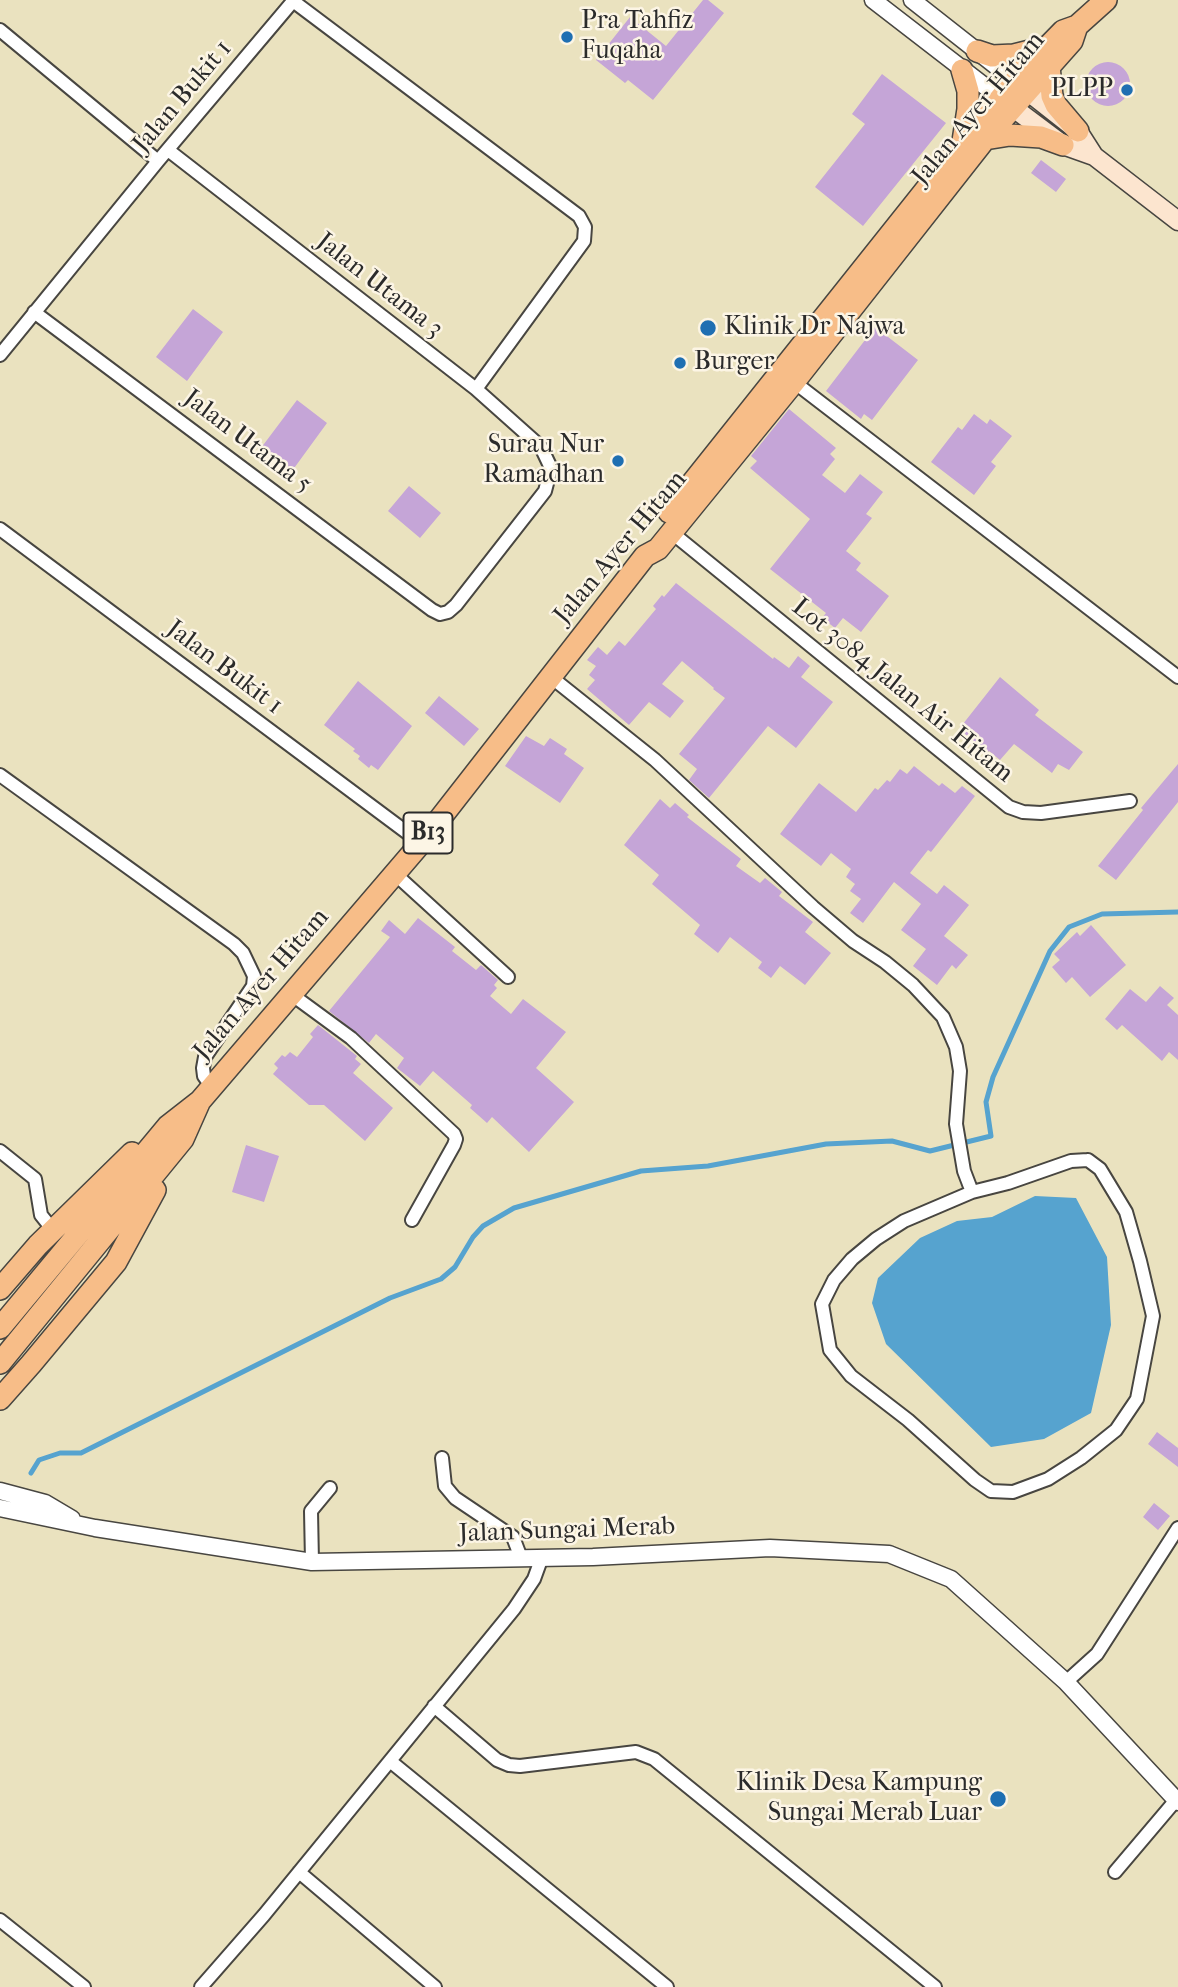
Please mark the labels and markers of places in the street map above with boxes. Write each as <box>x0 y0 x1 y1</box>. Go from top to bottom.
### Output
place label: Pra Tahfiz Fuqaha <box>581 6 693 68</box>
marker: Pra Tahfiz Fuqaha <box>559 29 575 45</box>
place label: PLPP <box>1050 74 1113 106</box>
marker: PLPP <box>1119 82 1135 98</box>
place label: Klinik Dr Najwa <box>724 312 905 344</box>
marker: Klinik Dr Najwa <box>698 318 718 338</box>
place label: Burger <box>694 347 774 379</box>
marker: Burger <box>672 355 688 371</box>
place label: Surau Nur Ramadhan <box>483 430 604 492</box>
marker: Surau Nur Ramadhan <box>610 453 626 469</box>
place label: Klinik Desa Kampung Sungai Merab Luar <box>736 1768 982 1830</box>
marker: Klinik Desa Kampung Sungai Merab Luar <box>988 1789 1008 1809</box>

